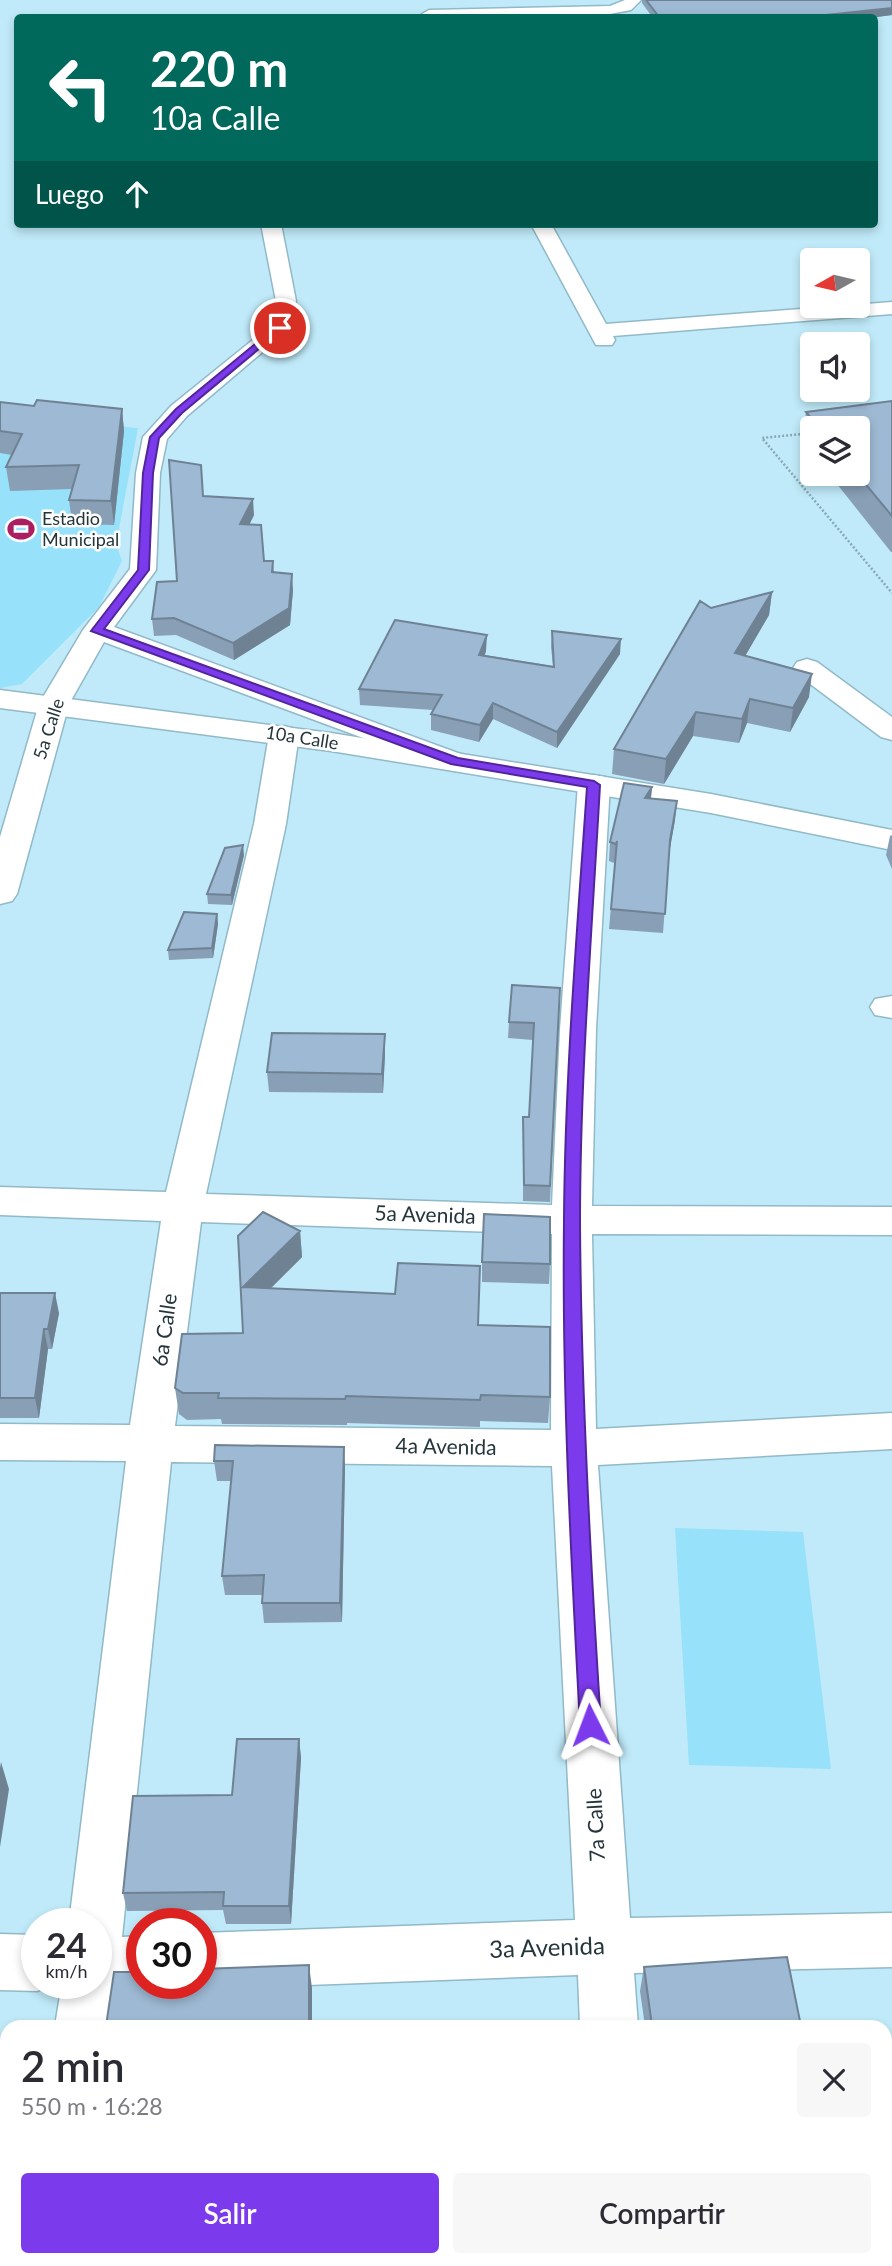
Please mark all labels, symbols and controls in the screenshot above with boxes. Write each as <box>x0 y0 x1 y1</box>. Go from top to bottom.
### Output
text: 220 m <box>150 39 288 97</box>
icon: left <box>35 42 126 133</box>
text: 10a Calle <box>150 98 281 137</box>
icon: ahead <box>118 175 156 213</box>
text: Luego <box>35 178 104 210</box>
north arrow <box>800 248 870 318</box>
map controls <box>800 248 870 486</box>
pin <box>250 298 310 358</box>
icon: arrive <box>261 309 299 347</box>
button: sound <box>800 332 870 402</box>
button: layers <box>800 416 870 486</box>
place label: Estadio Municipal <box>42 507 119 550</box>
sports icon: Estadio Municipal <box>6 514 36 544</box>
street label: 5a Calle <box>28 695 68 762</box>
street label: 10a Calle <box>264 720 340 754</box>
street label: 5a Avenida <box>374 1199 476 1228</box>
street label: 6a Calle <box>146 1292 181 1368</box>
street label: 4a Avenida <box>395 1432 497 1459</box>
position arrow <box>553 1688 627 1762</box>
street label: 7a Calle <box>580 1788 609 1862</box>
speed limit sign: 30 <box>126 1908 217 1999</box>
text: 24 <box>46 1923 87 1965</box>
street label: 3a Avenida <box>489 1930 605 1963</box>
text: km/h <box>45 1960 88 1982</box>
text: 2 min <box>21 2041 125 2091</box>
button: close <box>797 2043 871 2117</box>
text: 550 m · 16:28 <box>21 2092 163 2120</box>
button: Salir <box>21 2173 439 2253</box>
button: Compartir <box>453 2173 871 2253</box>

